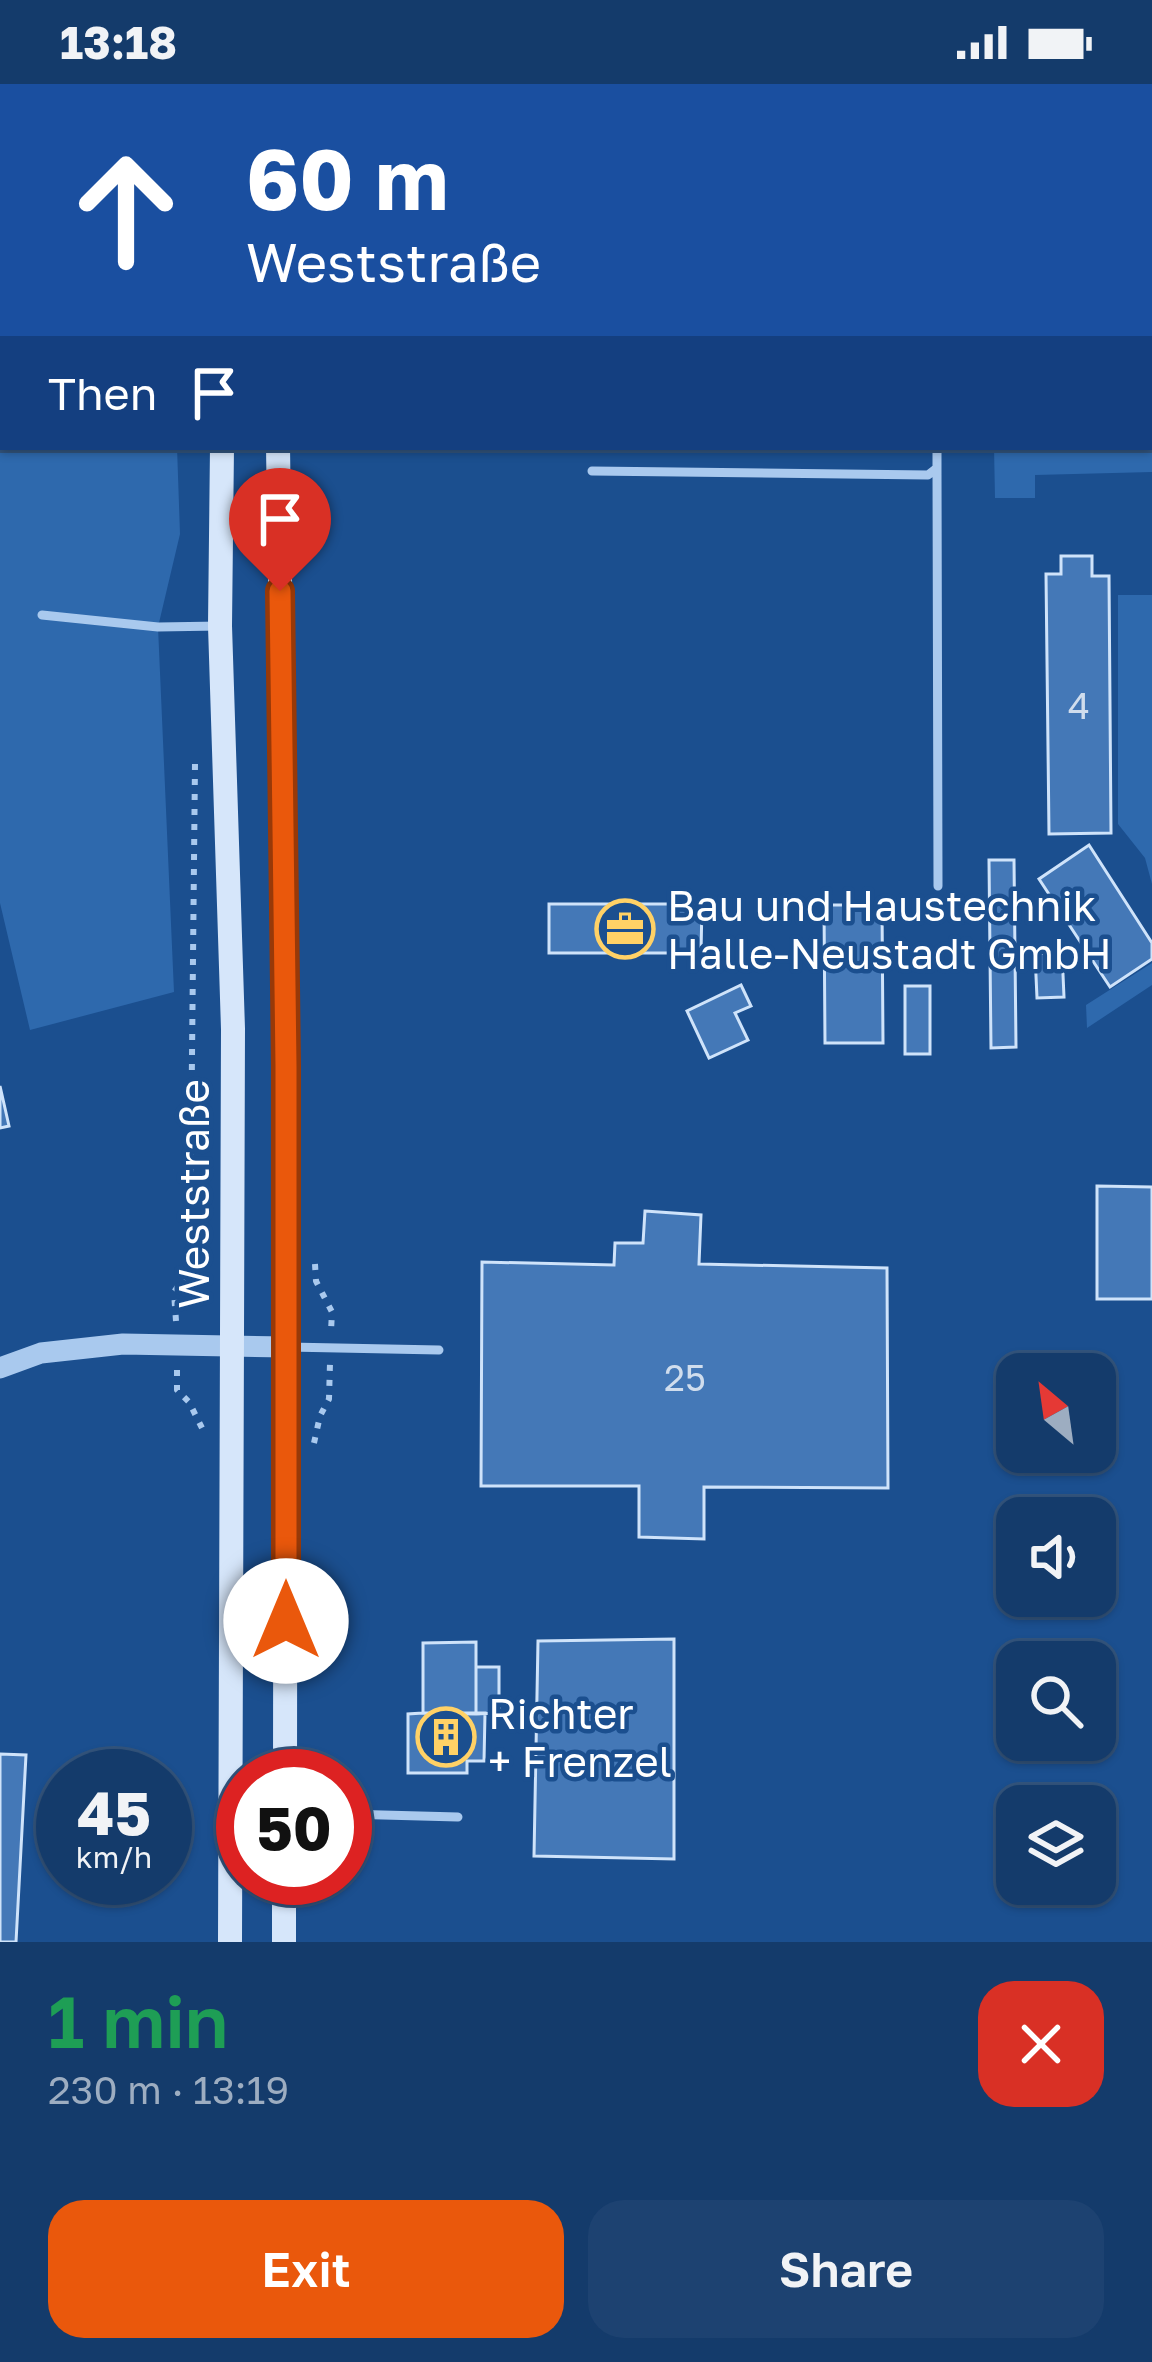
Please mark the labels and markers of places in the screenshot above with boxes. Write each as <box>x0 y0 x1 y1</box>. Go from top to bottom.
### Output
pin <box>229 468 331 591</box>
place label: Bau und Haustechnik Halle-Neustadt GmbH <box>667 880 1112 978</box>
office icon: Bau und Haustechnik Halle-Neustadt GmbH <box>594 898 656 960</box>
place label: Richter + Frenzel <box>488 1688 672 1786</box>
building icon: Richter + Frenzel <box>415 1706 477 1768</box>

